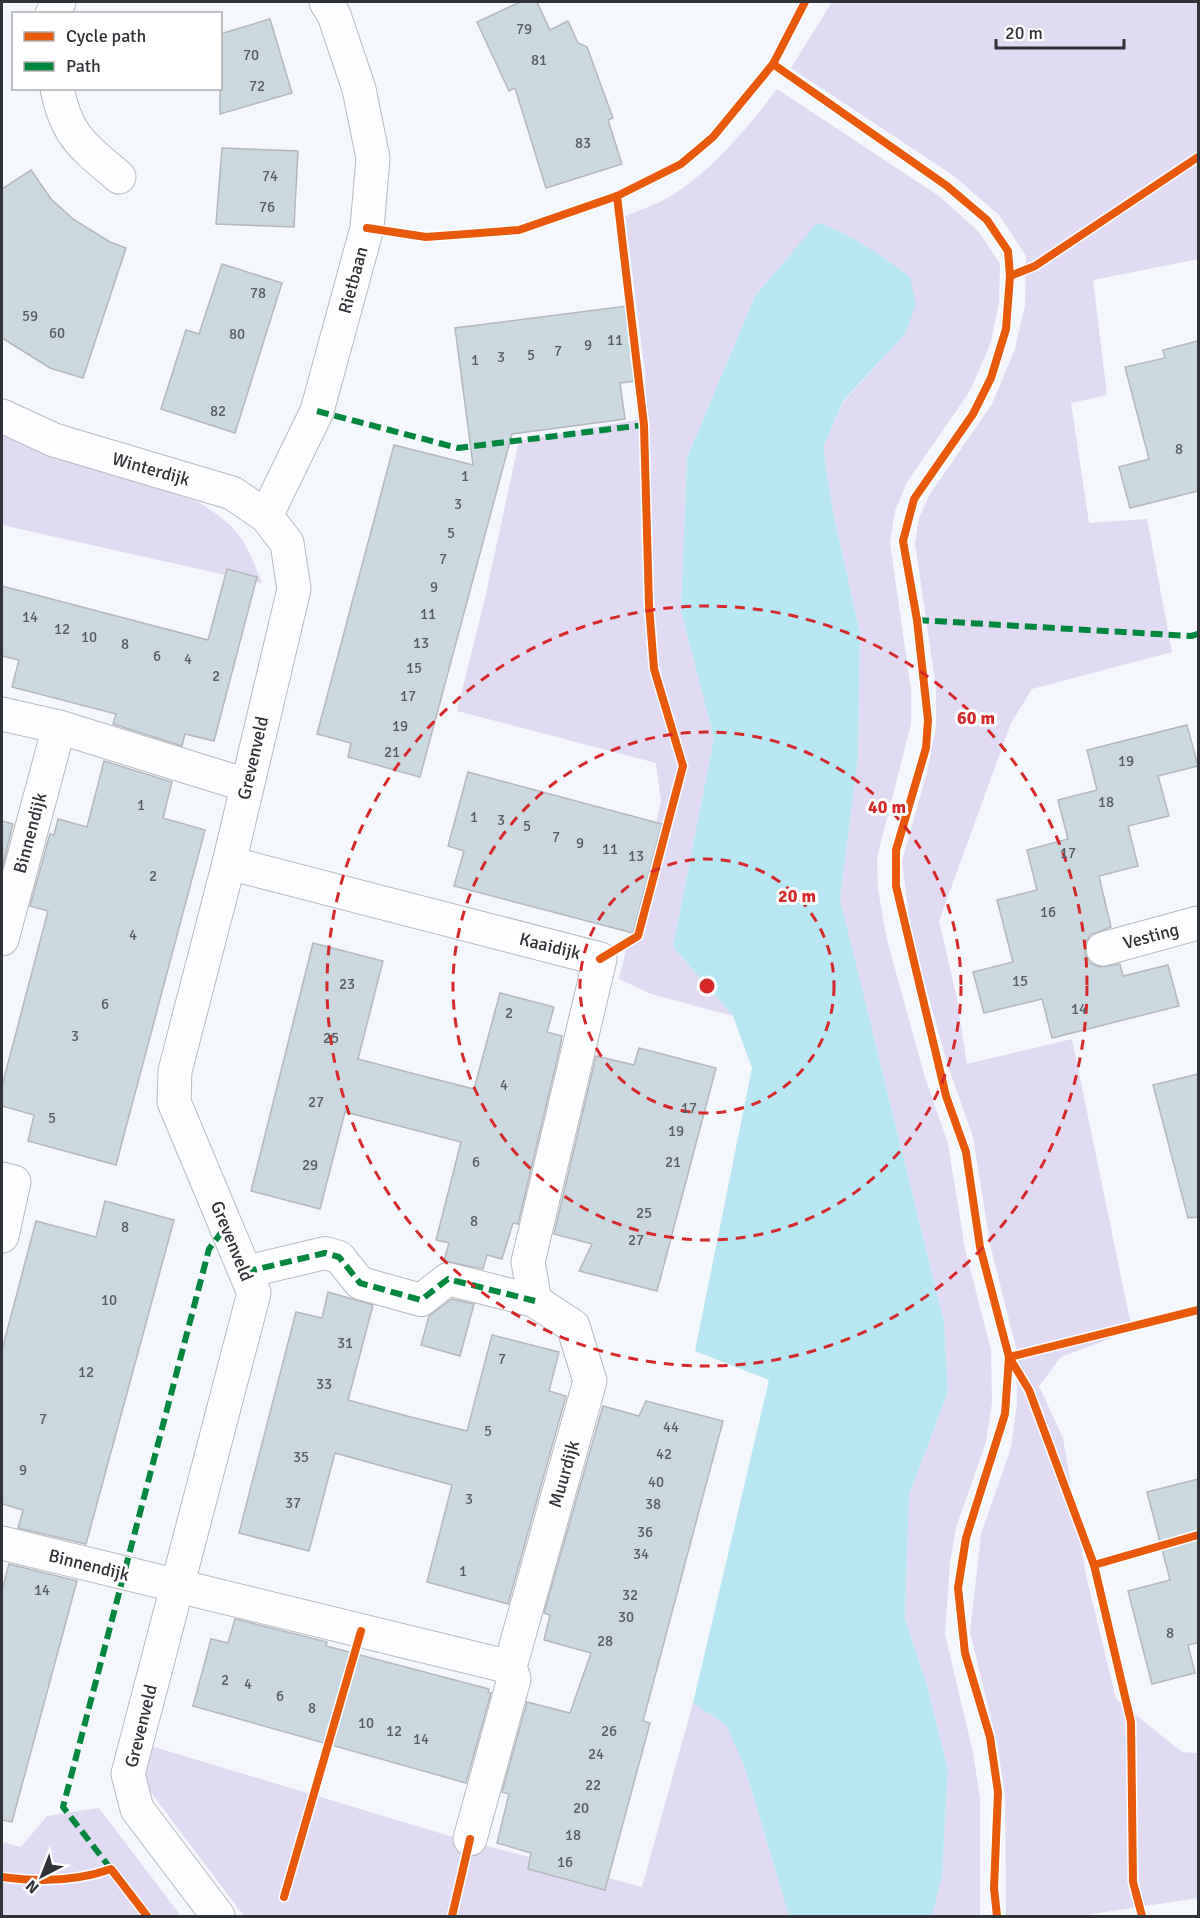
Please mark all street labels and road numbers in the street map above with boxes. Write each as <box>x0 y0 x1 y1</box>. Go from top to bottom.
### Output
street label: Rietbaan <box>334 244 372 316</box>
street label: Winterdijk <box>110 447 192 491</box>
street label: Grevenveld <box>233 714 273 802</box>
street label: Binnendijk <box>9 790 51 876</box>
street label: Vesting <box>1121 918 1181 954</box>
street label: Kaaidijk <box>517 928 583 964</box>
street label: Grevenveld <box>206 1198 258 1284</box>
street label: Muurdijk <box>544 1438 584 1510</box>
street label: Binnendijk <box>46 1544 132 1586</box>
street label: Grevenveld <box>120 1682 162 1770</box>

